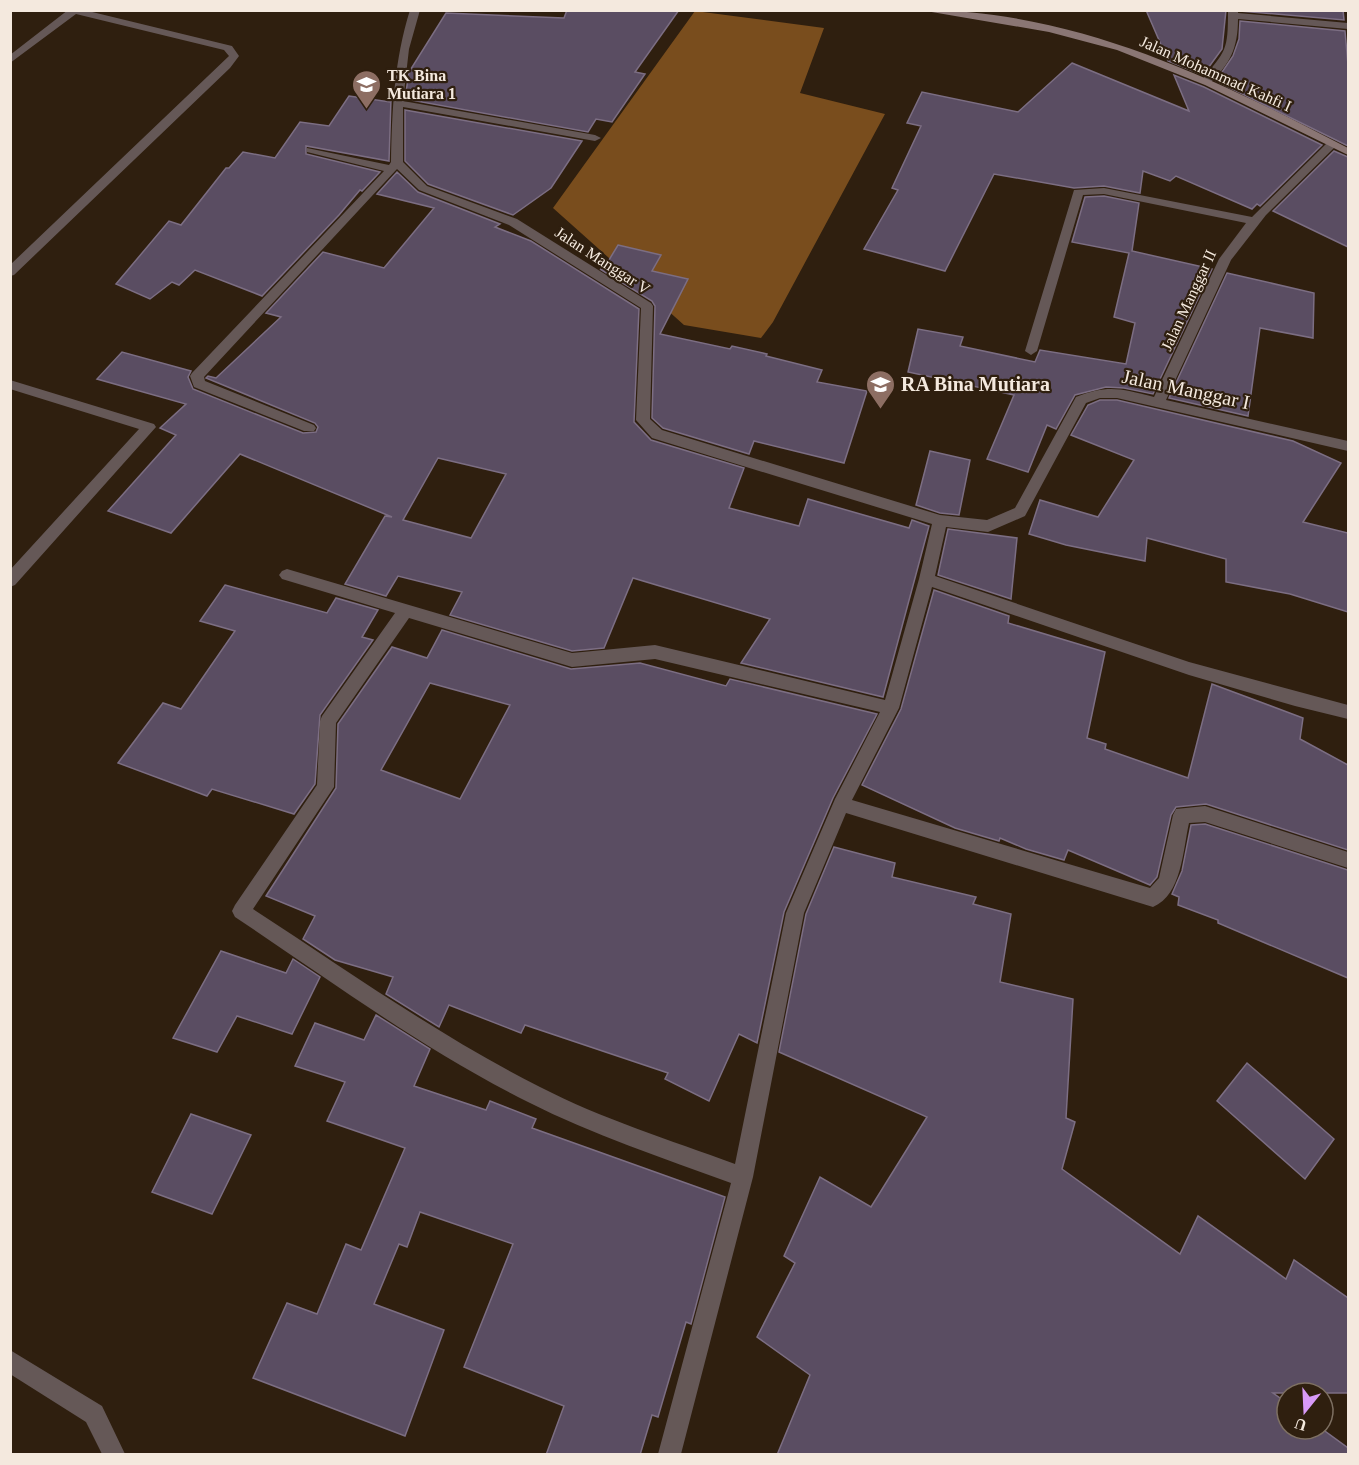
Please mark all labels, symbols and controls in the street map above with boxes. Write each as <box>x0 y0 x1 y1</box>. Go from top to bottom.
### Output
street label: Jalan Mohammad Kahfi I <box>1137 32 1294 115</box>
place label: TK Bina Mutiara 1 <box>387 67 456 102</box>
school or university icon: TK Bina Mutiara 1 <box>350 68 382 110</box>
street label: Jalan Manggar V <box>551 223 654 299</box>
street label: Jalan Manggar II <box>1158 247 1220 354</box>
street label: Jalan Manggar I <box>1120 365 1252 414</box>
school or university icon: RA Bina Mutiara <box>864 368 896 410</box>
place label: RA Bina Mutiara <box>901 373 1050 395</box>
north arrow <box>1275 1381 1335 1441</box>
text: U <box>1292 1415 1309 1435</box>

